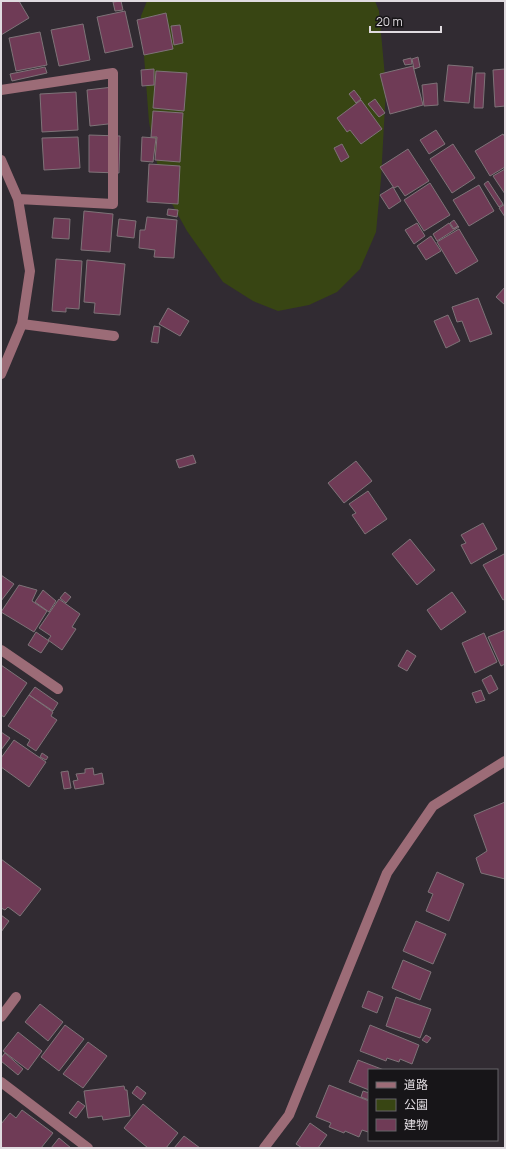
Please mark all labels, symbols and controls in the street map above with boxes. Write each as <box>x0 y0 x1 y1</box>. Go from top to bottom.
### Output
scale bar <box>370 8 441 34</box>
text: 20 m <box>376 13 403 30</box>
legend <box>368 1069 498 1141</box>
text: 道路 <box>404 1076 428 1093</box>
text: 公園 <box>404 1096 428 1113</box>
text: 建物 <box>404 1116 428 1133</box>

